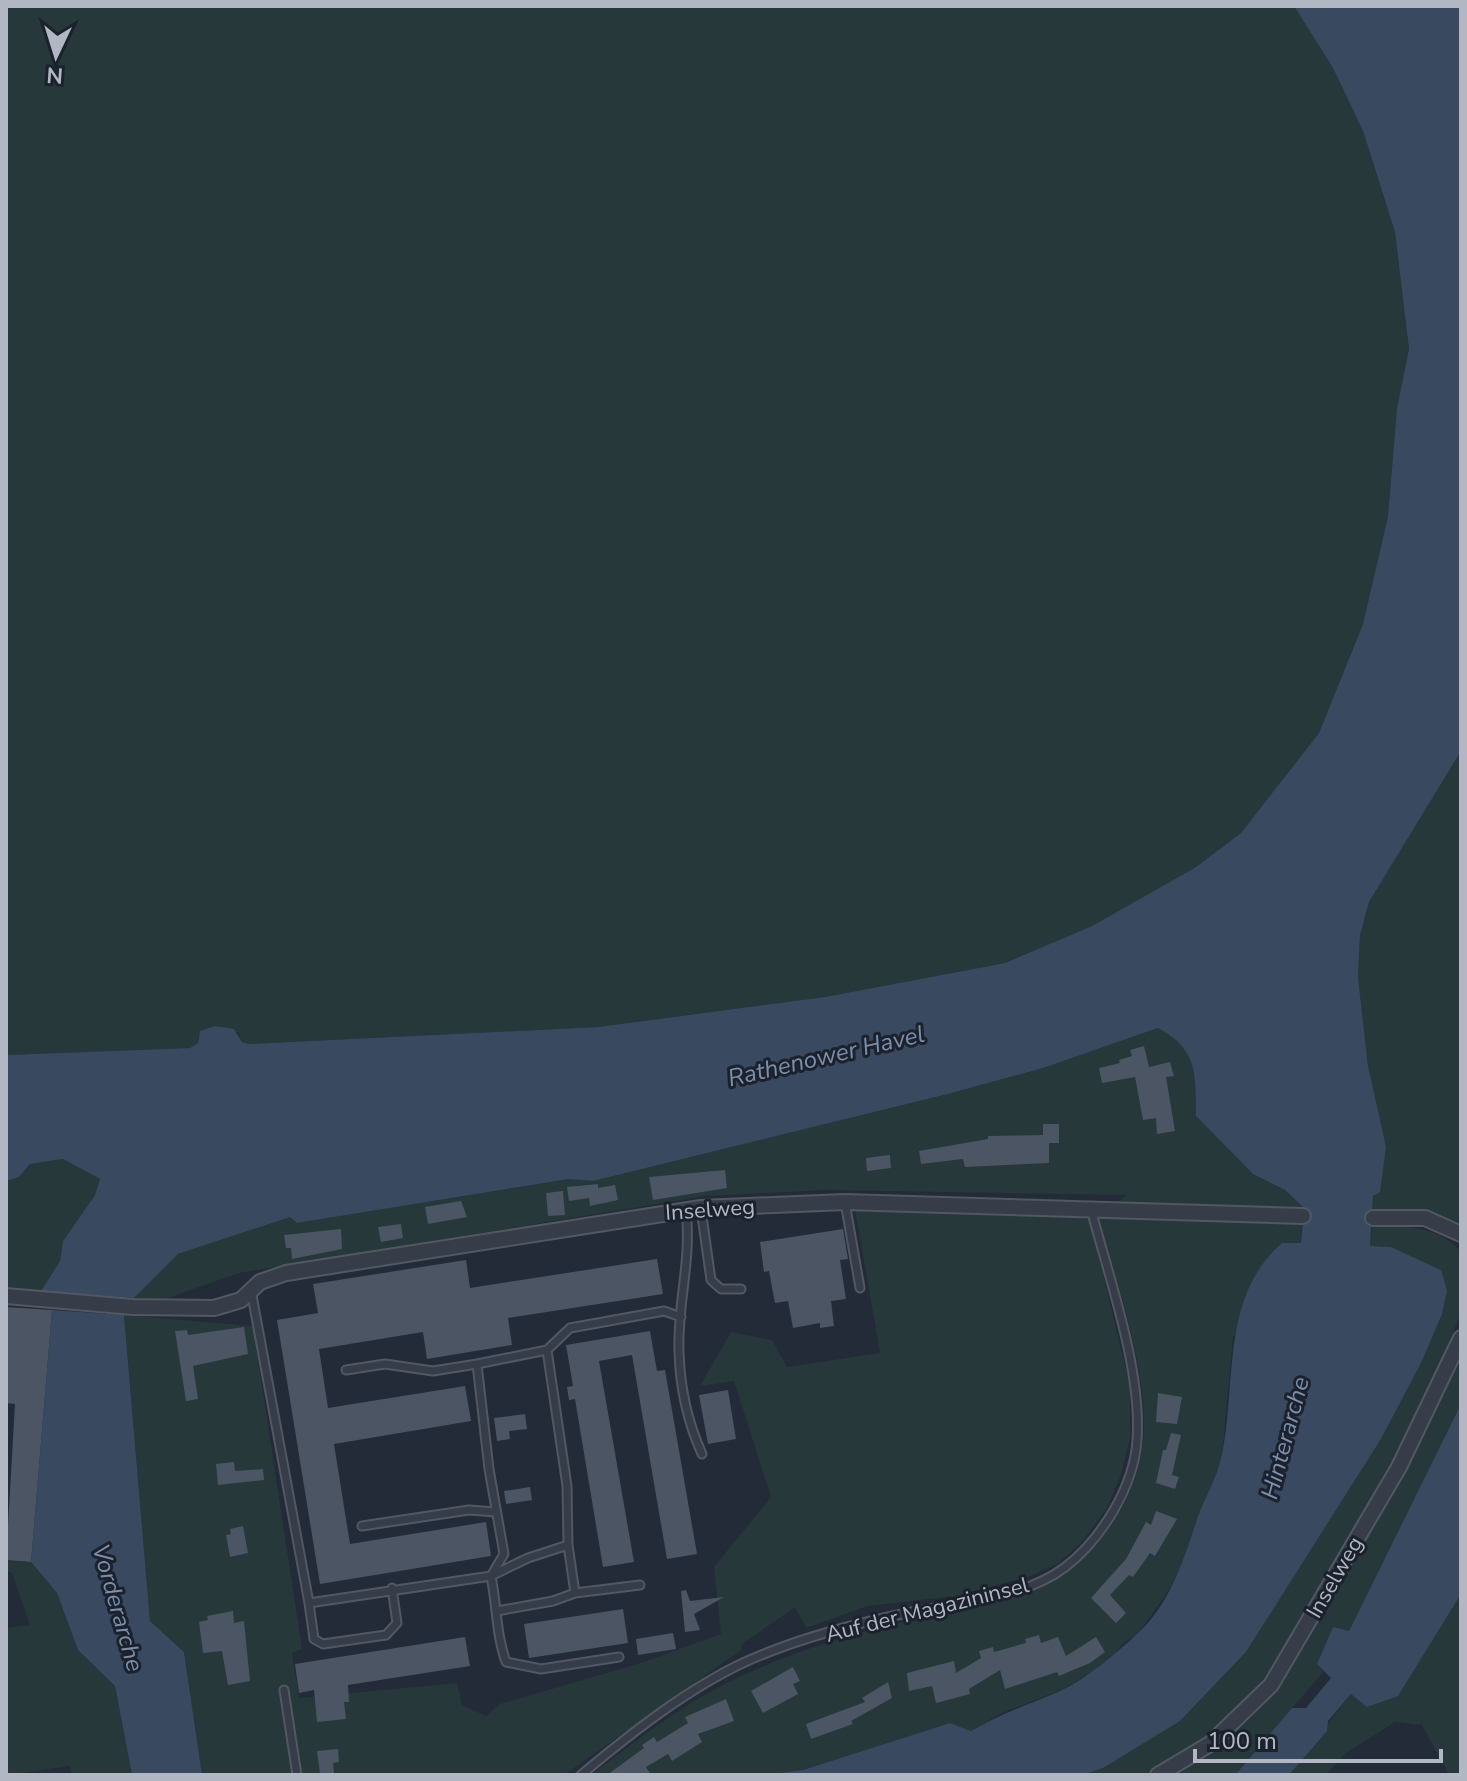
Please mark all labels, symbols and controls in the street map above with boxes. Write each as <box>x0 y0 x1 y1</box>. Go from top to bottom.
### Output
north arrow <box>16 16 96 96</box>
text: N <box>45 59 64 90</box>
water label: Rathenower Havel <box>725 1018 927 1094</box>
street label: Inselweg <box>664 1192 756 1228</box>
water label: Hinterarche <box>1253 1373 1317 1503</box>
street label: Inselweg <box>1299 1531 1370 1624</box>
water label: Vorderarche <box>85 1541 151 1676</box>
street label: Auf der Magazininsel <box>822 1570 1033 1650</box>
scale bar <box>1195 1713 1441 1763</box>
text: 100 m <box>1207 1725 1277 1757</box>

